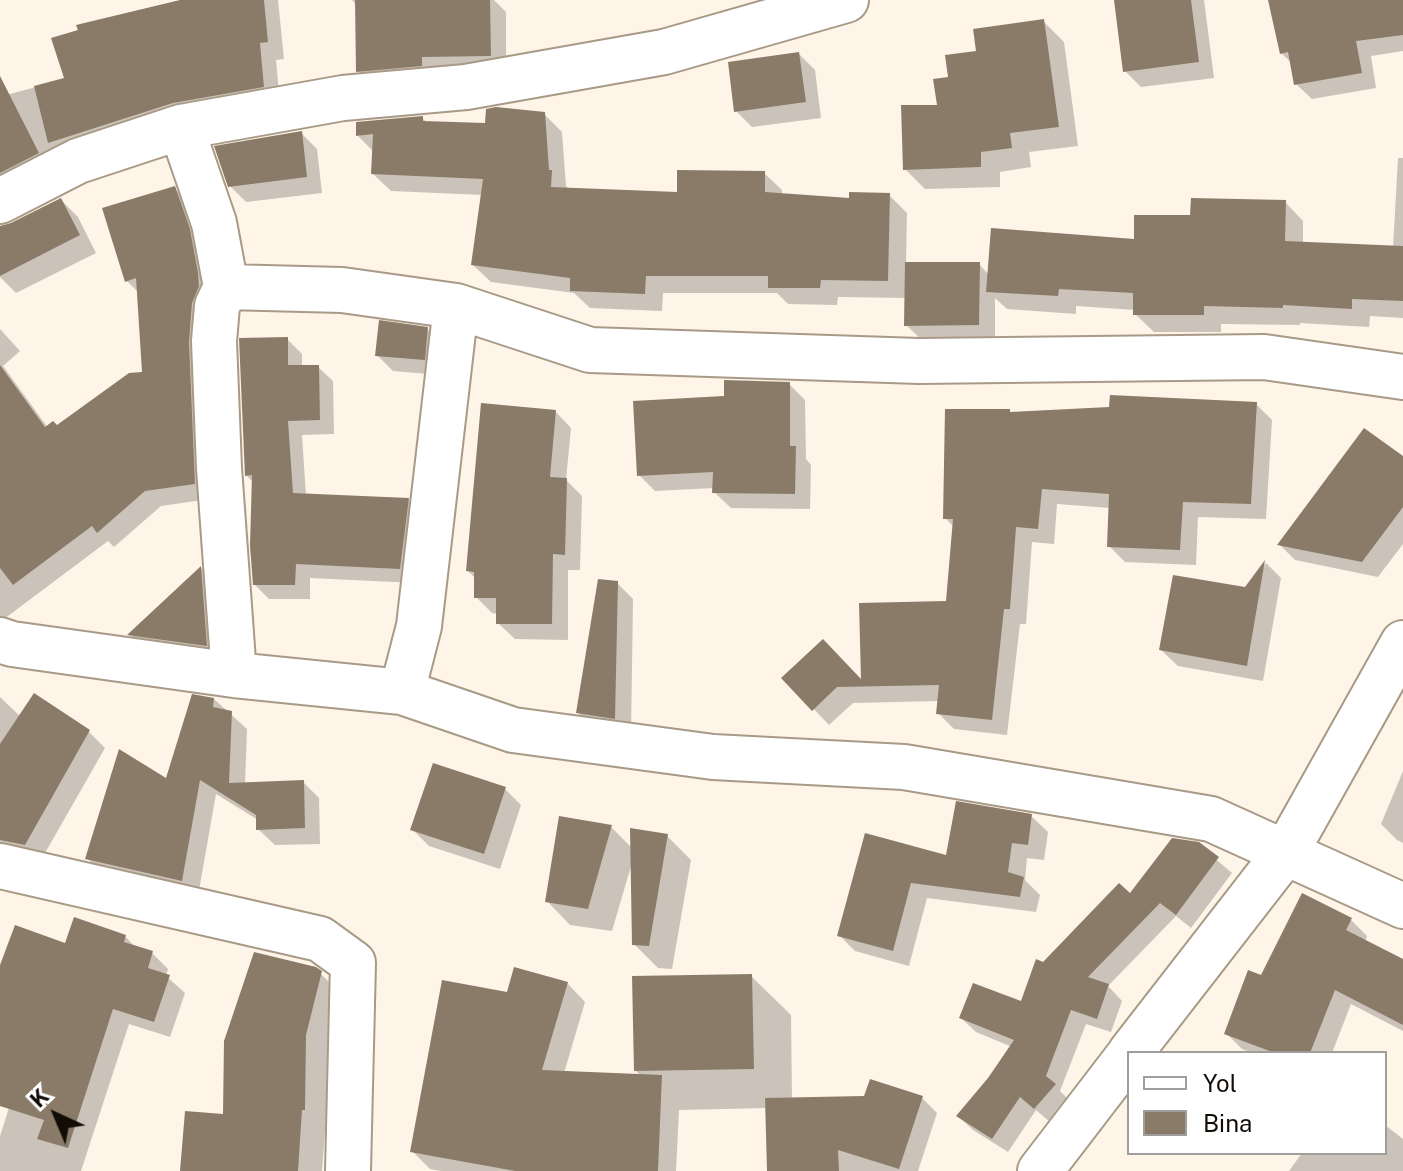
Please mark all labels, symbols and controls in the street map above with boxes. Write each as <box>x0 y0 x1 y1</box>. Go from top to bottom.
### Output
legend <box>1127 1051 1387 1155</box>
text: Yol <box>1203 1069 1237 1097</box>
north arrow <box>16 1075 96 1155</box>
text: K <box>25 1083 54 1113</box>
text: Bina <box>1203 1109 1252 1137</box>

